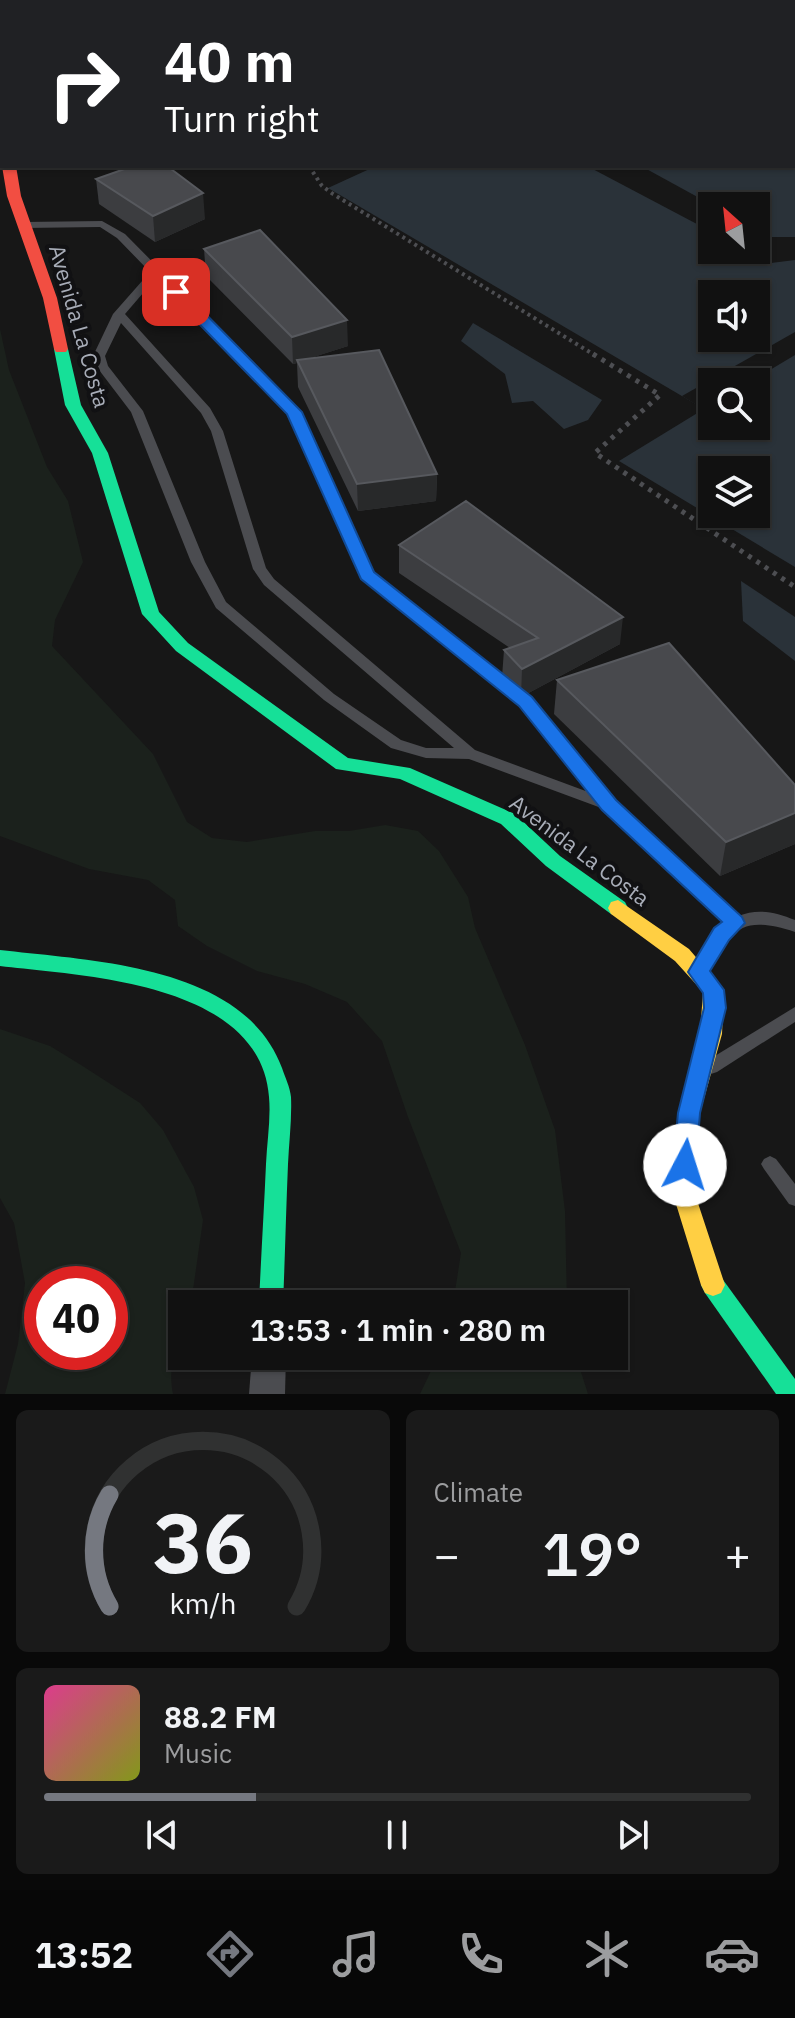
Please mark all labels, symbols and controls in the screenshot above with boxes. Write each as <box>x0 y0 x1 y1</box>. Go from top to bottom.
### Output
text: 40 m <box>164 25 294 97</box>
icon: right <box>32 32 136 136</box>
text: Turn right <box>164 95 320 142</box>
north arrow <box>698 192 770 264</box>
map controls <box>698 192 770 528</box>
street label: Avenida La Costa <box>43 241 117 411</box>
pin <box>142 258 210 326</box>
icon: arrive <box>154 270 198 314</box>
button: sound <box>698 280 770 352</box>
button: search <box>698 368 770 440</box>
button: layers <box>698 456 770 528</box>
street label: Avenida La Costa <box>504 788 656 912</box>
position arrow <box>643 1123 727 1207</box>
speed limit sign: 40 <box>24 1266 128 1370</box>
text: 13:53 · 1 min · 280 m <box>250 1310 546 1349</box>
text: Climate <box>434 1475 523 1509</box>
text: 36 <box>153 1488 253 1596</box>
text: 19° <box>542 1514 642 1593</box>
text: − <box>434 1526 460 1583</box>
text: + <box>725 1526 751 1583</box>
text: km/h <box>169 1585 236 1622</box>
text: 88.2 FM <box>164 1697 277 1736</box>
text: Music <box>164 1736 232 1770</box>
icon: previous <box>140 1813 184 1857</box>
icon: pause <box>375 1813 419 1857</box>
icon: next <box>611 1813 655 1857</box>
icon: directions <box>202 1926 258 1982</box>
icon: music <box>328 1926 384 1982</box>
icon: phone <box>453 1926 509 1982</box>
icon: climate <box>579 1926 635 1982</box>
icon: car <box>704 1926 760 1982</box>
text: 13:52 <box>35 1931 133 1978</box>

